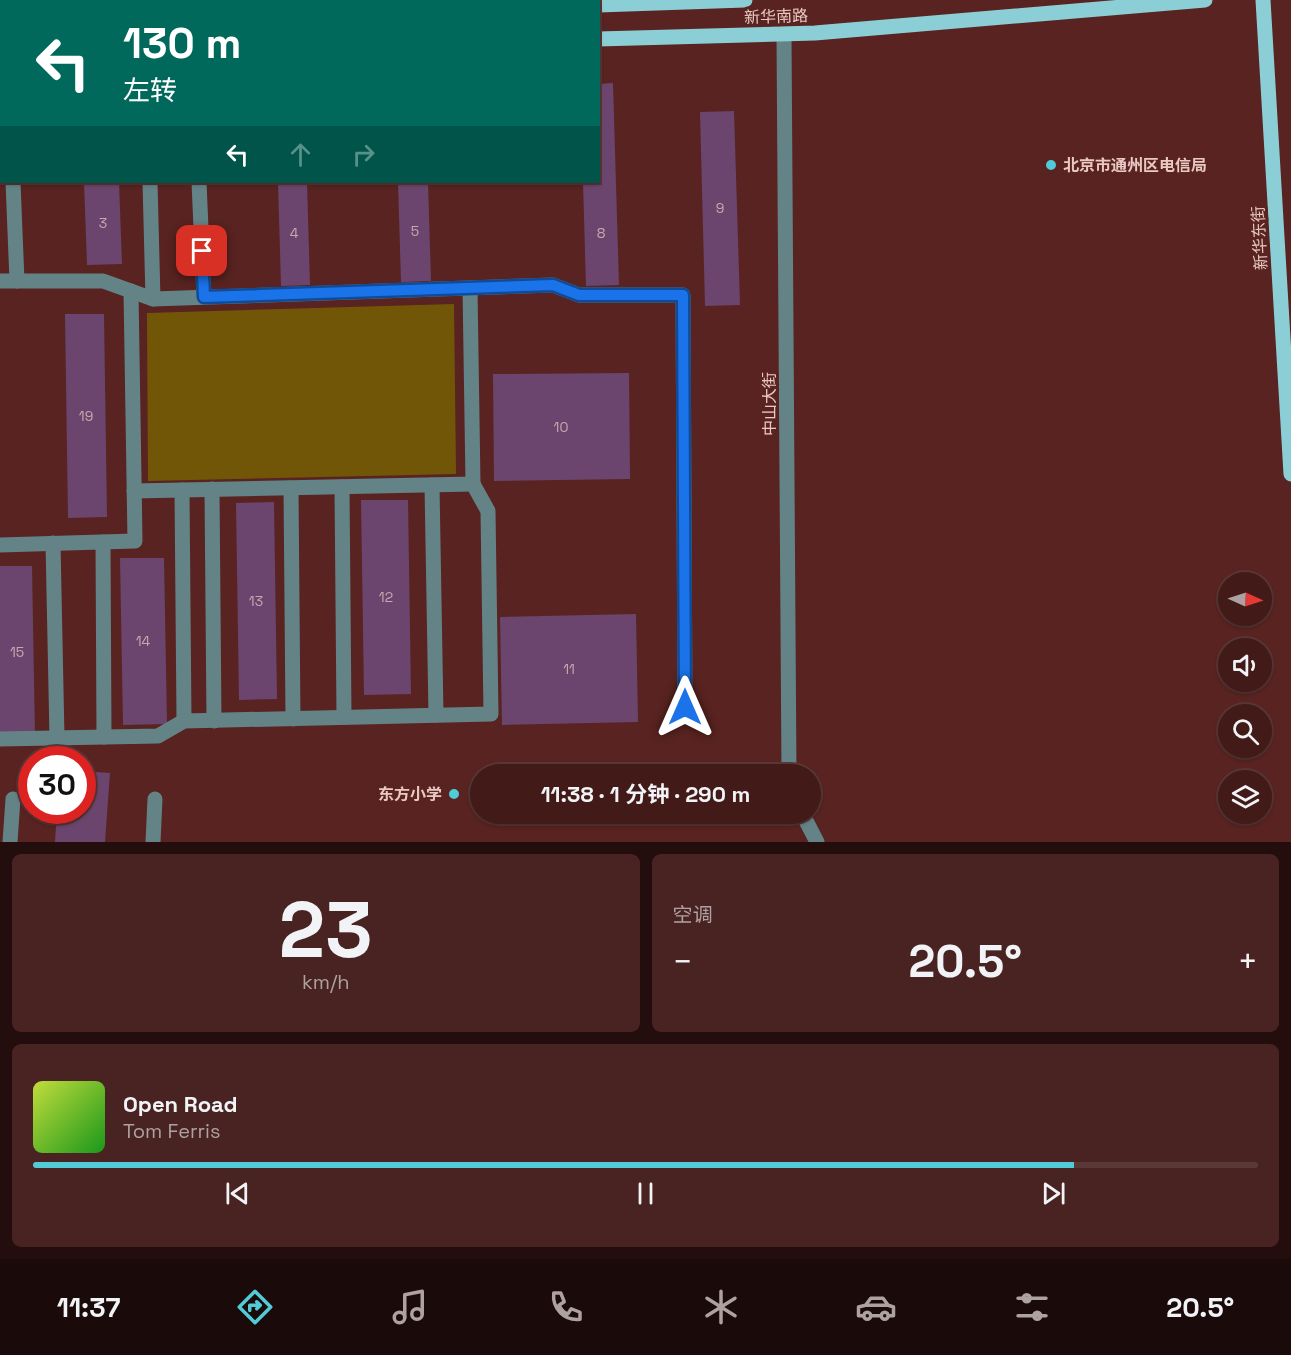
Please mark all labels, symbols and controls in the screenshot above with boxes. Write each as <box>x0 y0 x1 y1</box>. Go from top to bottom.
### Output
street label: 新华南路 <box>744 5 808 28</box>
text: 130 m <box>123 17 241 70</box>
icon: left <box>24 24 102 102</box>
text: 左转 <box>123 73 177 108</box>
icon: left <box>221 138 254 171</box>
icon: ahead <box>284 138 317 171</box>
icon: right <box>347 138 380 171</box>
place label: 北京市通州区电信局 <box>1063 155 1207 176</box>
marker: 北京市通州区电信局 <box>1044 158 1058 172</box>
house number: 9 <box>716 199 724 217</box>
street label: 新华东街 <box>1247 205 1272 270</box>
house number: 3 <box>99 214 107 232</box>
house number: 5 <box>411 222 419 240</box>
house number: 4 <box>290 224 299 242</box>
house number: 8 <box>597 224 606 242</box>
pin <box>176 225 227 276</box>
icon: arrive <box>185 234 218 267</box>
street label: 中山大街 <box>759 372 780 436</box>
house number: 19 <box>79 407 93 425</box>
house number: 10 <box>554 418 568 436</box>
north arrow <box>1218 572 1272 626</box>
map controls <box>1218 572 1272 824</box>
house number: 12 <box>379 588 393 606</box>
house number: 13 <box>249 592 263 610</box>
house number: 14 <box>136 632 151 650</box>
button: sound <box>1218 638 1272 692</box>
house number: 15 <box>10 643 24 661</box>
house number: 11 <box>563 660 575 678</box>
position arrow <box>653 675 717 739</box>
button: search <box>1218 704 1272 758</box>
speed limit sign: 30 <box>18 746 96 824</box>
button: layers <box>1218 770 1272 824</box>
text: 11:38 · 1 分钟 · 290 m <box>541 780 750 808</box>
place label: 东方小学 <box>378 784 442 805</box>
marker: 东方小学 <box>447 787 461 801</box>
text: 23 <box>279 880 373 980</box>
text: 空调 <box>673 902 713 928</box>
text: 20.5° <box>909 933 1022 990</box>
text: − <box>673 941 693 983</box>
text: + <box>1238 941 1258 983</box>
text: km/h <box>302 969 350 995</box>
text: Open Road <box>123 1090 238 1118</box>
text: Tom Ferris <box>123 1118 221 1144</box>
icon: previous <box>221 1177 254 1210</box>
icon: pause <box>629 1177 662 1210</box>
icon: next <box>1037 1177 1070 1210</box>
icon: directions <box>234 1286 276 1328</box>
icon: music <box>389 1286 431 1328</box>
icon: phone <box>545 1286 587 1328</box>
icon: climate <box>700 1286 742 1328</box>
icon: car <box>855 1286 897 1328</box>
icon: filters <box>1011 1286 1053 1328</box>
text: 11:37 <box>57 1290 121 1325</box>
text: 20.5° <box>1166 1290 1234 1325</box>

